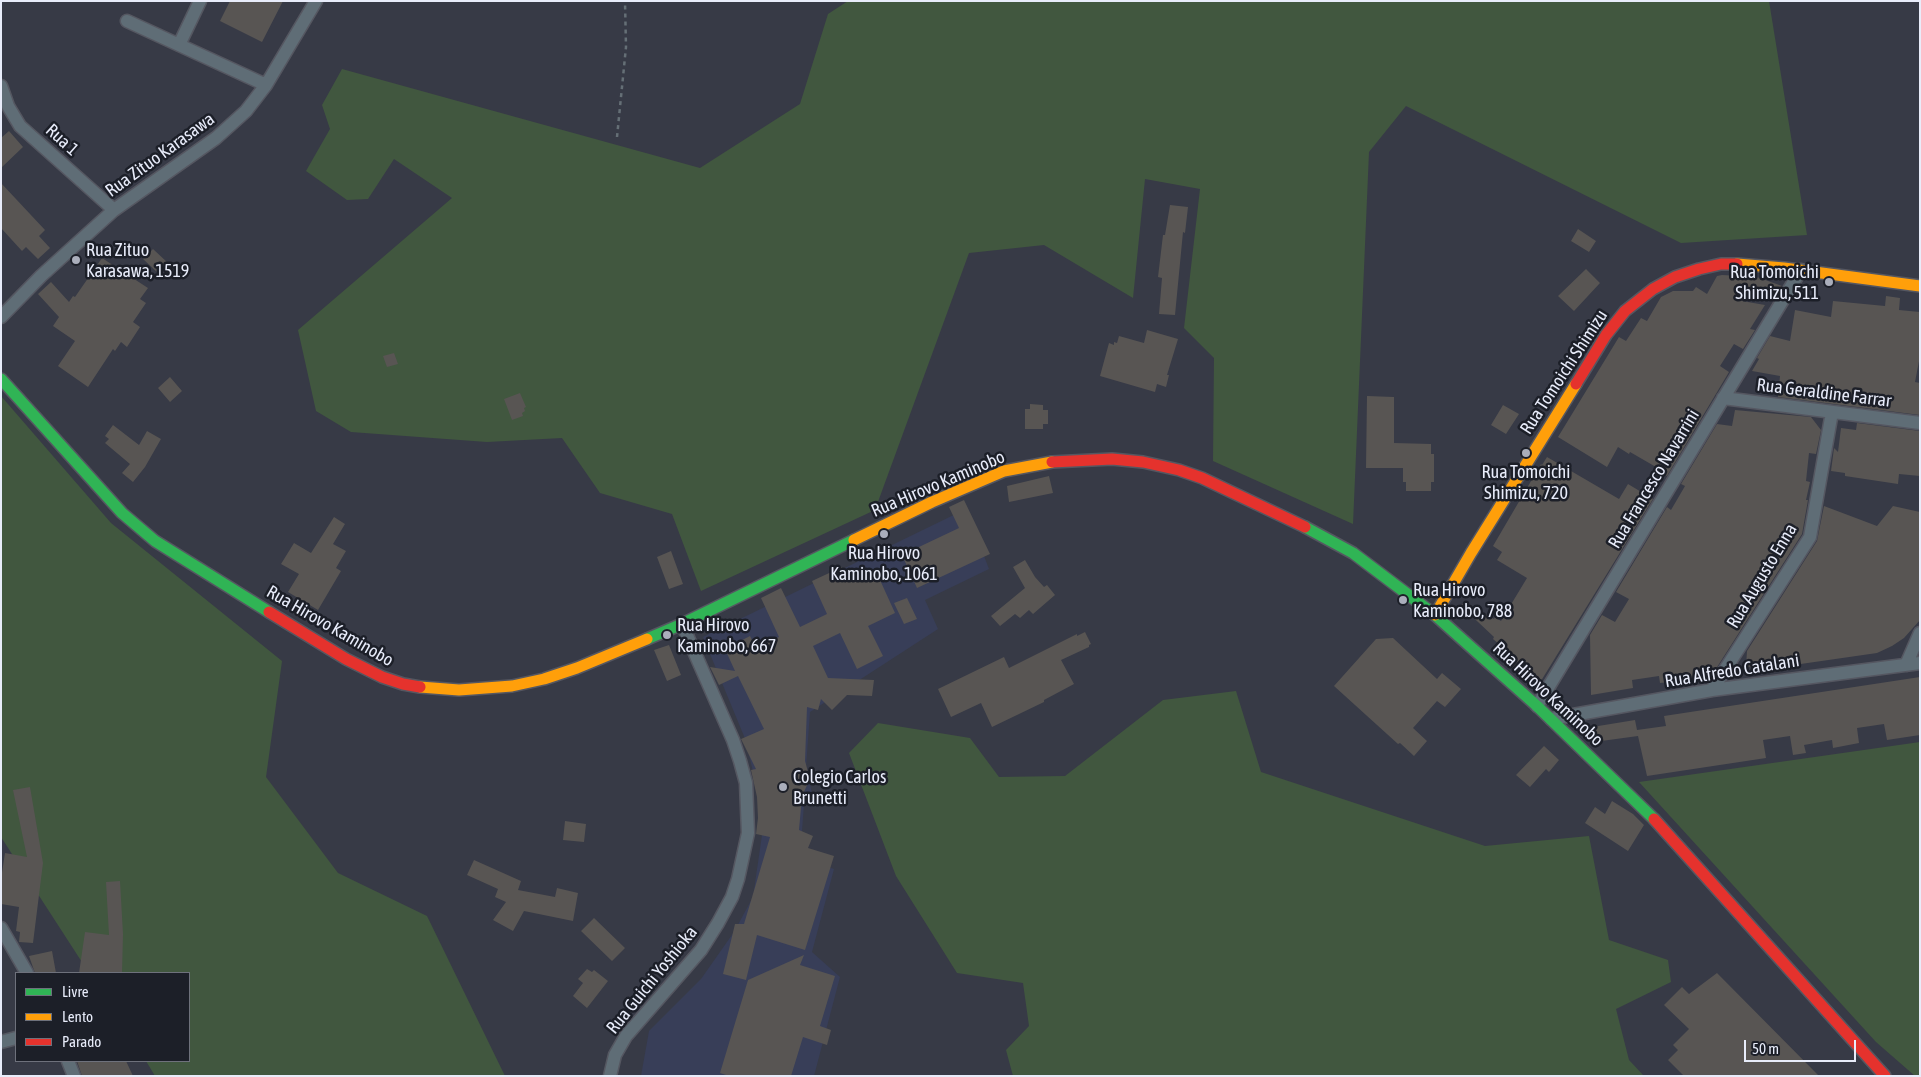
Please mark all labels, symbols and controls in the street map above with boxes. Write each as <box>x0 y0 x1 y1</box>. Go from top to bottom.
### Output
street label: Rua Zituo Karasawa <box>101 108 219 202</box>
street label: Rua 1 <box>41 120 83 160</box>
place label: Rua Zituo Karasawa, 1519 <box>86 239 189 282</box>
marker: Rua Zituo Karasawa, 1519 <box>70 254 82 266</box>
place label: Rua Tomoichi Shimizu, 511 <box>1730 261 1819 304</box>
marker: Rua Tomoichi Shimizu, 511 <box>1823 276 1835 288</box>
street label: Rua Tomoichi Shimizu <box>1516 306 1612 438</box>
street label: Rua Geraldine Farrar <box>1755 374 1893 412</box>
street label: Rua Francesco Navarrini <box>1604 406 1704 552</box>
street label: Rua Hirovo Kaminobo <box>868 446 1008 522</box>
marker: Rua Tomoichi Shimizu, 720 <box>1520 447 1532 459</box>
place label: Rua Tomoichi Shimizu, 720 <box>1482 461 1570 504</box>
street label: Rua Augusto Enna <box>1722 520 1802 632</box>
marker: Rua Hirovo Kaminobo, 1061 <box>878 528 890 540</box>
place label: Rua Hirovo Kaminobo, 1061 <box>830 542 938 584</box>
place label: Rua Hirovo Kaminobo, 788 <box>1413 579 1512 622</box>
street label: Rua Hirovo Kaminobo <box>263 581 397 671</box>
marker: Rua Hirovo Kaminobo, 788 <box>1397 594 1409 606</box>
place label: Rua Hirovo Kaminobo, 667 <box>677 614 776 656</box>
marker: Rua Hirovo Kaminobo, 667 <box>661 629 673 641</box>
street label: Rua Hirovo Kaminobo <box>1488 637 1608 751</box>
street label: Rua Alfredo Catalani <box>1663 650 1801 692</box>
place label: Colegio Carlos Brunetti <box>793 766 886 809</box>
marker: Colegio Carlos Brunetti <box>777 781 789 793</box>
street label: Rua Guichi Yoshioka <box>602 922 702 1038</box>
legend <box>15 972 190 1062</box>
text: Livre <box>62 983 89 1000</box>
text: Lento <box>62 1008 93 1025</box>
scale bar <box>1746 1030 1858 1062</box>
text: Parado <box>62 1033 101 1050</box>
text: 50 m <box>1752 1040 1779 1057</box>

